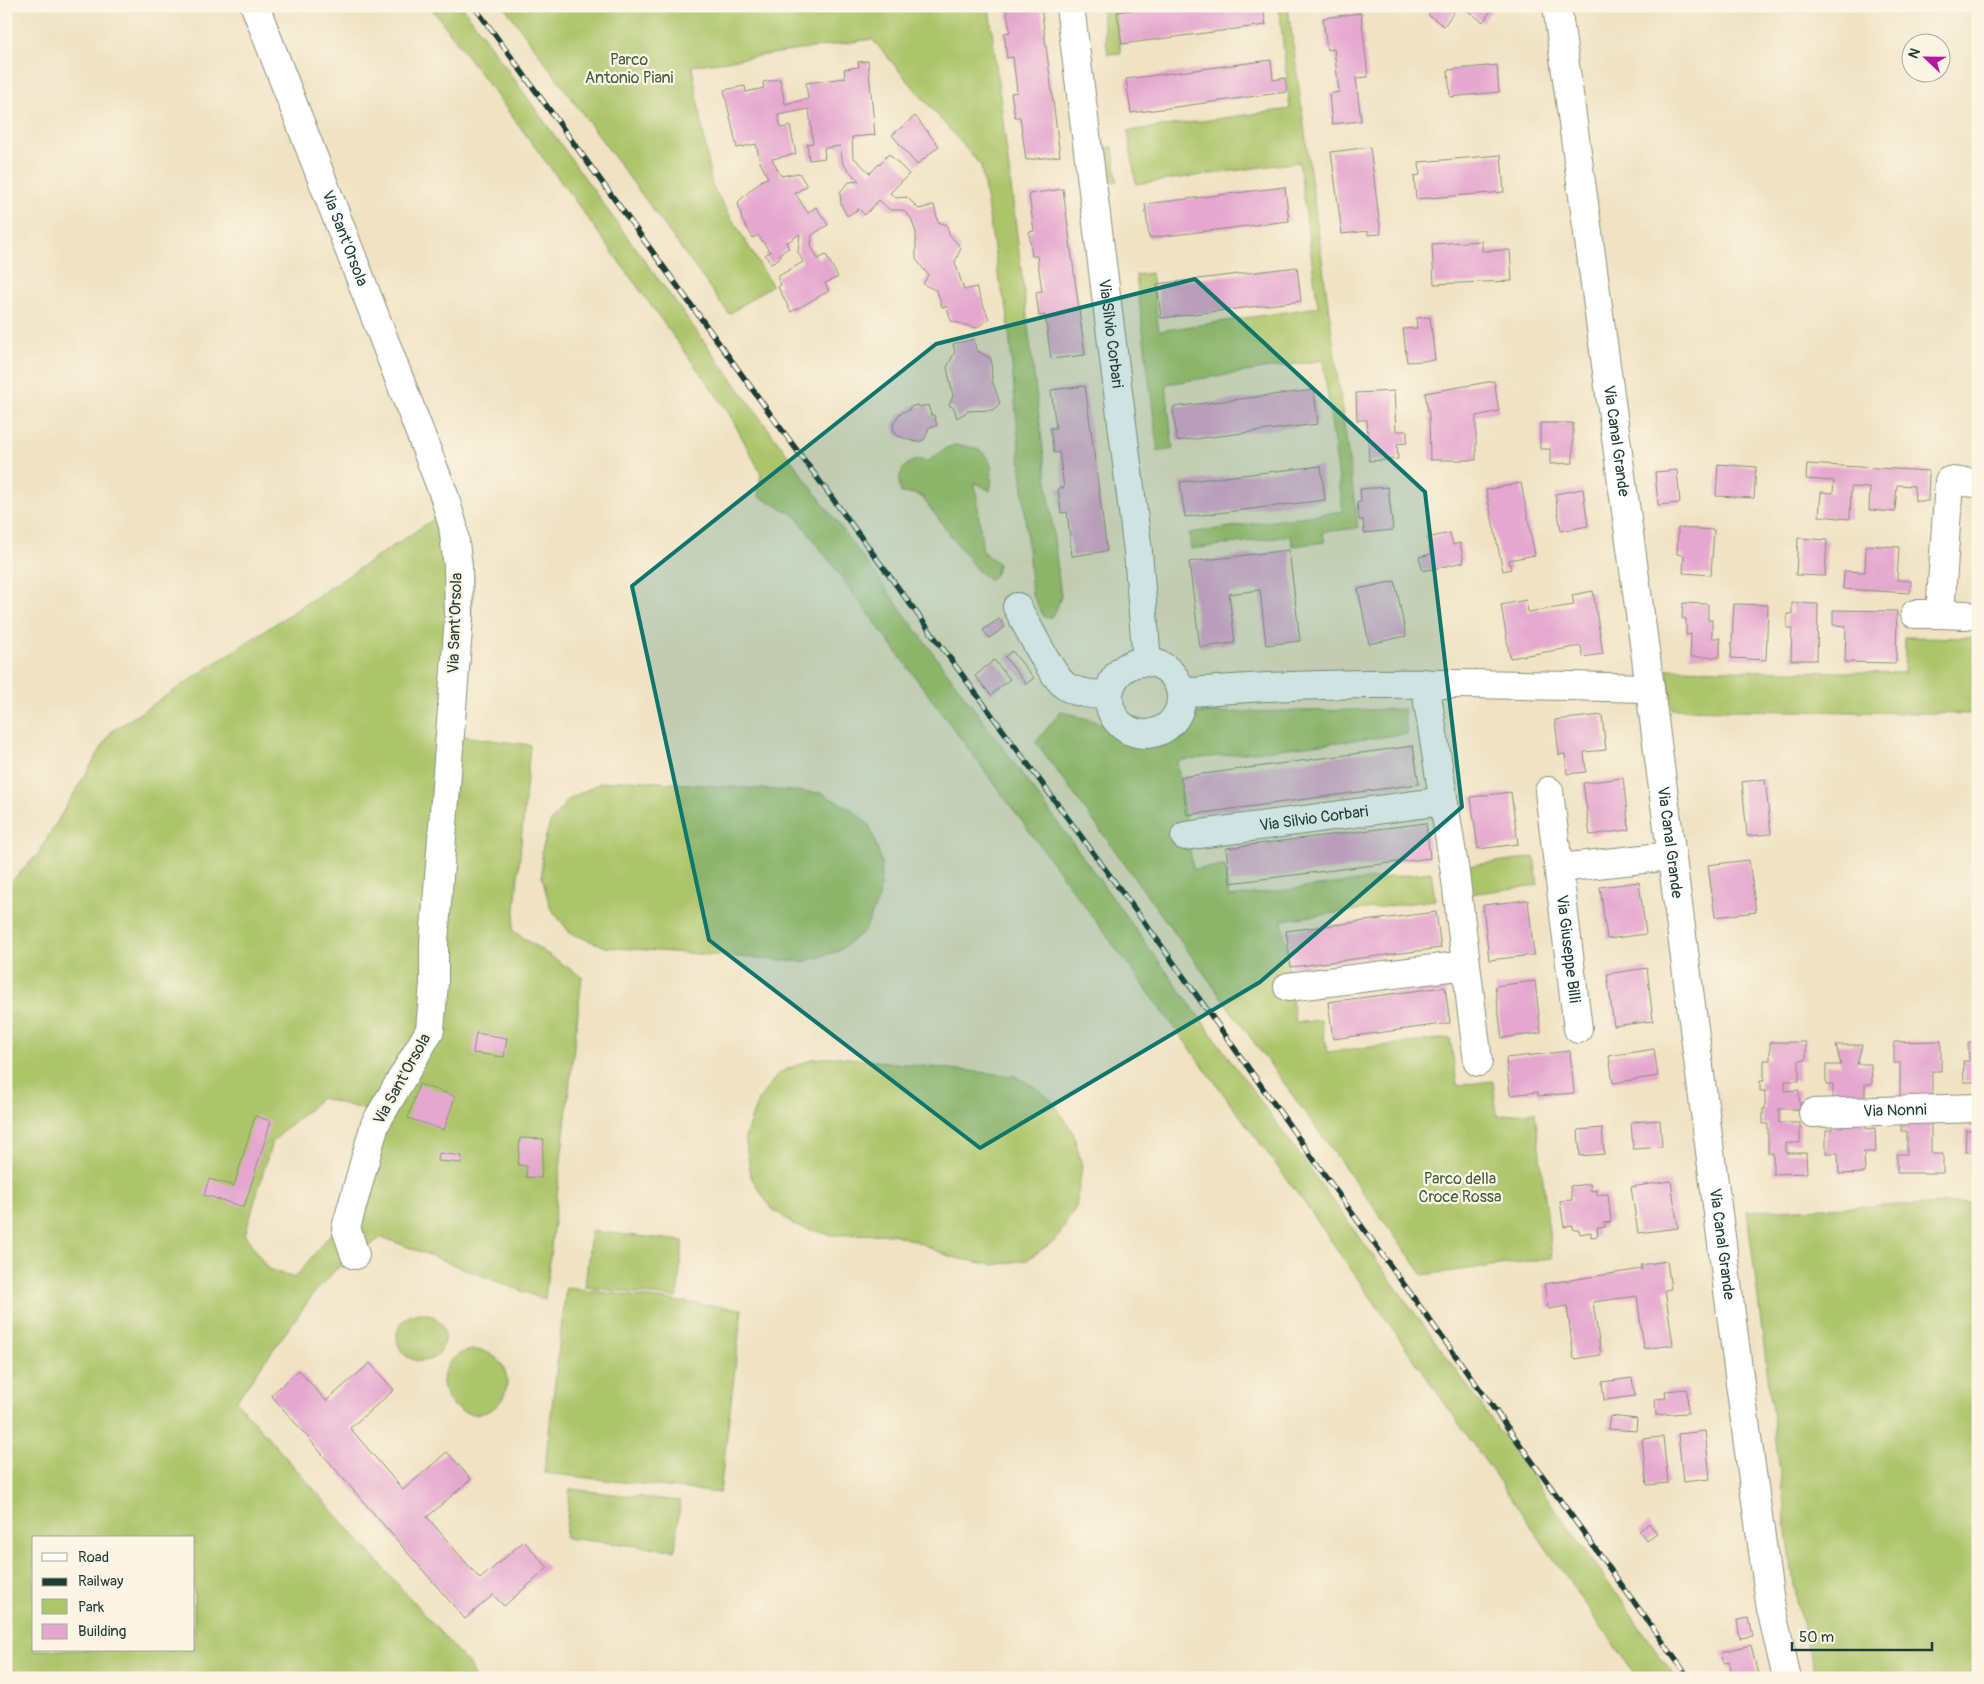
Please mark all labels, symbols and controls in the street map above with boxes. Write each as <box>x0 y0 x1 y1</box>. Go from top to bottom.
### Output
north arrow <box>1902 32 1952 82</box>
text: N <box>1905 46 1924 61</box>
park label: Parco Antonio Piani <box>585 50 673 88</box>
street label: Via Sant'Orsola <box>317 187 372 289</box>
street label: Via Silvio Corbari <box>1094 278 1127 389</box>
street label: Via Canal Grande <box>1599 384 1634 498</box>
street label: Via Sant'Orsola <box>443 572 467 674</box>
street label: Via Canal Grande <box>1653 785 1687 899</box>
street label: Via Silvio Corbari <box>1258 801 1370 836</box>
street label: Via Giuseppe Billi <box>1552 894 1585 1004</box>
street label: Via Sant'Orsola <box>369 1030 435 1128</box>
street label: Via Nonni <box>1863 1100 1927 1121</box>
park label: Parco della Croce Rossa <box>1419 1169 1501 1207</box>
street label: Via Canal Grande <box>1705 1187 1739 1301</box>
legend <box>32 1536 195 1652</box>
text: Road <box>78 1548 109 1567</box>
text: Railway <box>78 1572 124 1591</box>
text: Park <box>78 1598 105 1617</box>
scale bar <box>1792 1619 1932 1651</box>
text: Building <box>78 1622 126 1641</box>
text: 50 m <box>1799 1628 1834 1647</box>

